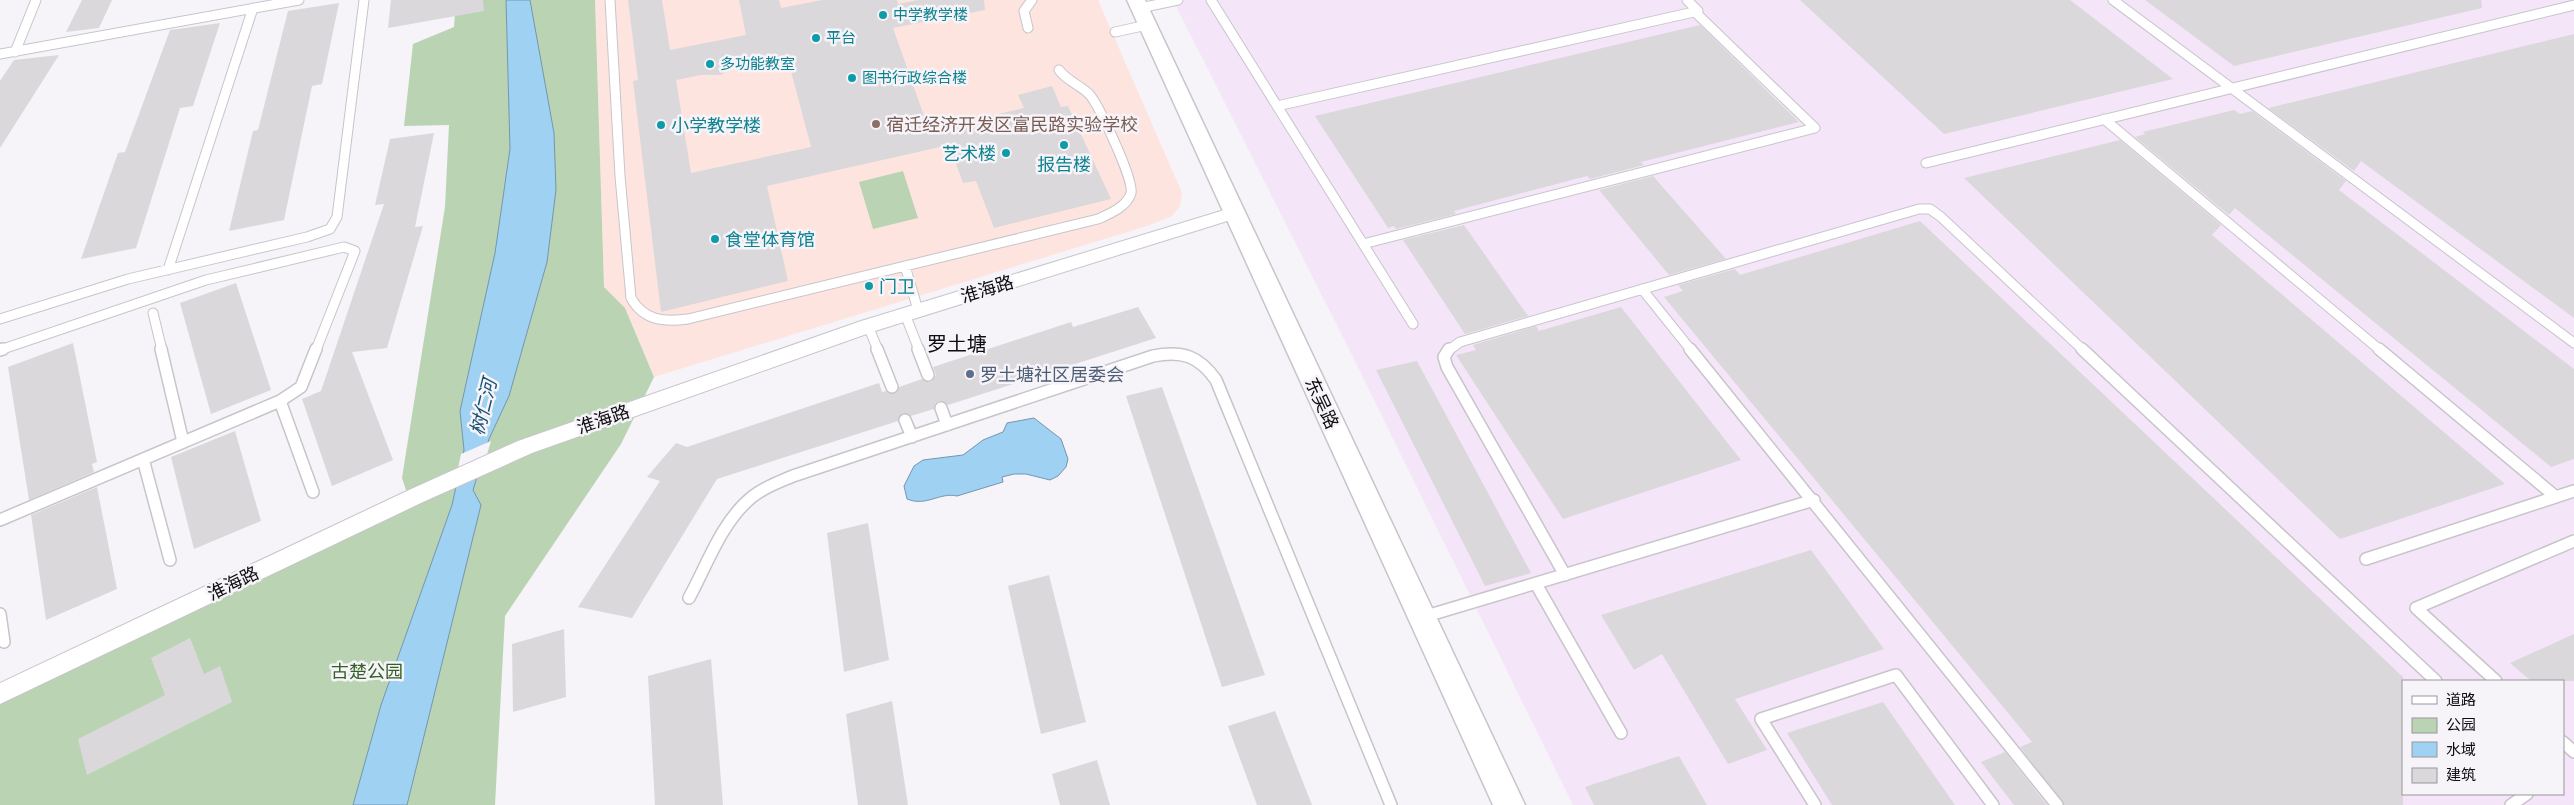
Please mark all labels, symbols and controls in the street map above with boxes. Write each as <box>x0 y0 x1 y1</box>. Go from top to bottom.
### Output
place label: 中学教学楼 <box>893 6 968 24</box>
marker: 中学教学楼 <box>877 9 889 21</box>
place label: 平台 <box>826 29 856 47</box>
marker: 平台 <box>810 32 822 44</box>
place label: 多功能教室 <box>720 55 795 73</box>
marker: 多功能教室 <box>704 58 716 70</box>
place label: 图书行政综合楼 <box>862 69 967 87</box>
marker: 图书行政综合楼 <box>846 72 858 84</box>
place label: 宿迁经济开发区富民路实验学校 <box>886 114 1138 135</box>
place label: 小学教学楼 <box>671 115 761 136</box>
marker: 宿迁经济开发区富民路实验学校 <box>870 118 882 130</box>
marker: 小学教学楼 <box>655 119 667 131</box>
marker: 报告楼 <box>1058 139 1070 151</box>
place label: 艺术楼 <box>942 143 996 164</box>
marker: 艺术楼 <box>1000 147 1012 159</box>
place label: 报告楼 <box>1037 154 1091 175</box>
place label: 食堂体育馆 <box>725 229 815 250</box>
marker: 食堂体育馆 <box>709 233 721 245</box>
street label: 淮海路 <box>958 271 1016 307</box>
place label: 门卫 <box>879 276 915 297</box>
marker: 门卫 <box>863 280 875 292</box>
district label: 罗土塘 <box>927 332 987 356</box>
place label: 罗土塘社区居委会 <box>980 364 1124 385</box>
marker: 罗土塘社区居委会 <box>964 368 976 380</box>
water label: 树仁河 <box>465 373 502 437</box>
street label: 东吴路 <box>1301 374 1343 432</box>
street label: 淮海路 <box>574 400 632 438</box>
street label: 淮海路 <box>204 562 262 604</box>
park label: 古楚公园 <box>331 661 403 682</box>
legend <box>2402 680 2564 795</box>
text: 道路 <box>2446 691 2476 709</box>
text: 公园 <box>2446 716 2476 734</box>
text: 水域 <box>2446 741 2476 759</box>
text: 建筑 <box>2446 766 2476 784</box>

